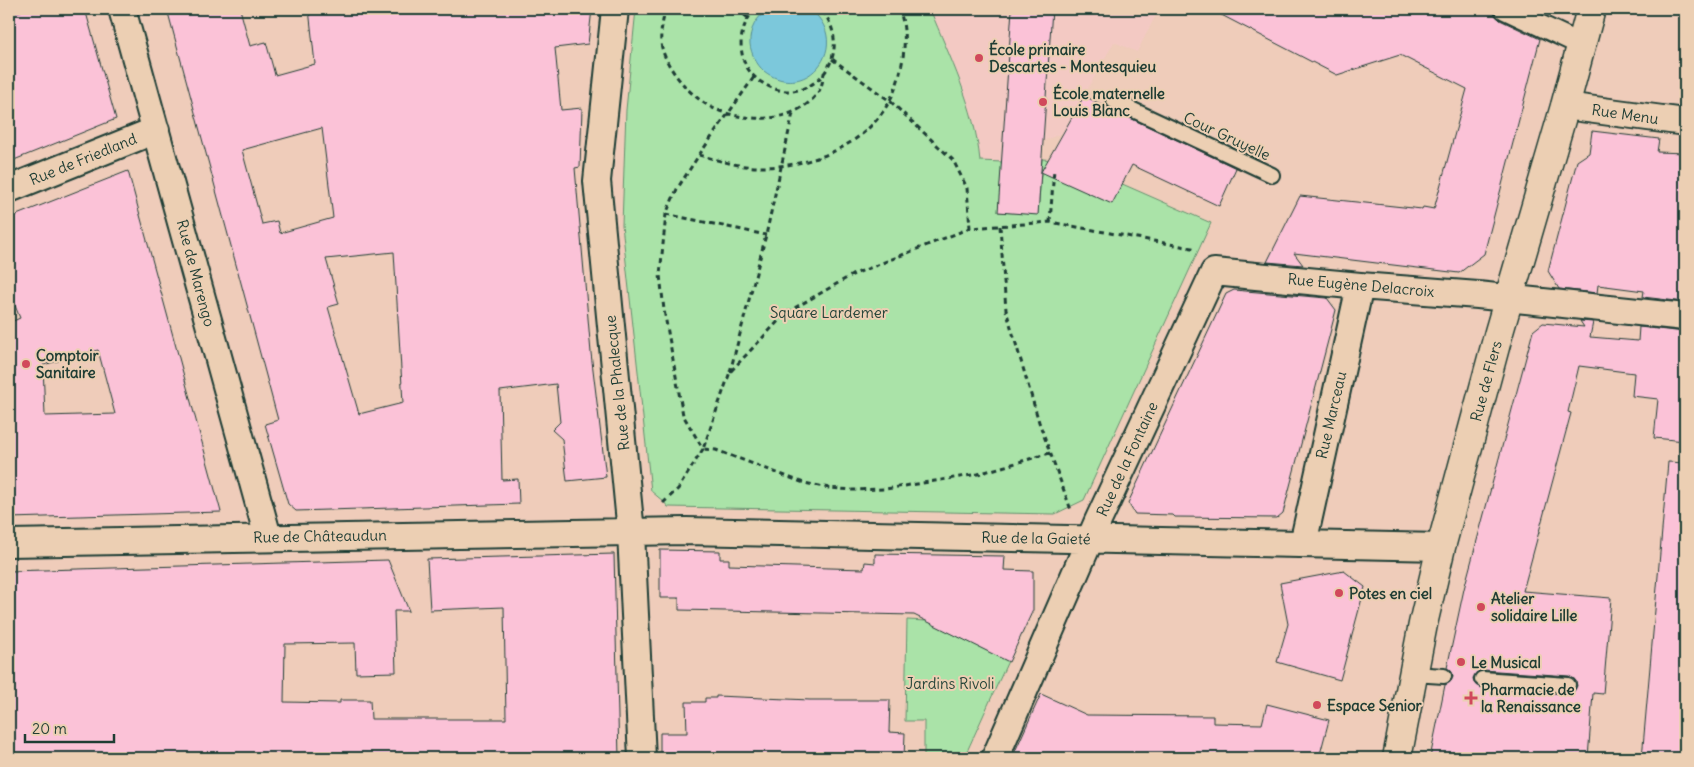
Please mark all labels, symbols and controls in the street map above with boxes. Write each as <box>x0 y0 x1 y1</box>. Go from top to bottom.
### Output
place label: École primaire Descartes - Montesquieu <box>989 39 1156 77</box>
marker: École primaire Descartes - Montesquieu <box>973 52 985 64</box>
place label: École maternelle Louis Blanc <box>1053 83 1165 120</box>
marker: École maternelle Louis Blanc <box>1037 96 1049 108</box>
street label: Rue Menu <box>1590 100 1660 128</box>
street label: Cour Gruyelle <box>1181 108 1273 164</box>
street label: Rue de Friedland <box>27 129 140 189</box>
street label: Rue de Marengo <box>173 217 219 329</box>
street label: Rue Eugène Delacroix <box>1287 269 1436 301</box>
park label: Square Lardemer <box>770 303 888 322</box>
street label: Rue de la Phalecque <box>600 314 634 452</box>
street label: Rue de Flers <box>1466 338 1506 424</box>
place label: Comptoir Sanitaire <box>36 346 100 382</box>
marker: Comptoir Sanitaire <box>20 358 32 370</box>
street label: Rue Marceau <box>1312 369 1350 461</box>
street label: Rue de la Fontaine <box>1092 399 1162 519</box>
street label: Rue de Châteaudun <box>253 525 387 547</box>
street label: Rue de la Gaieté <box>981 528 1091 548</box>
place label: Potes en ciel <box>1349 584 1432 603</box>
marker: Potes en ciel <box>1333 587 1345 599</box>
place label: Atelier solidaire Lille <box>1491 589 1577 625</box>
marker: Atelier solidaire Lille <box>1475 601 1487 613</box>
place label: Le Musical <box>1471 653 1541 672</box>
marker: Le Musical <box>1455 656 1467 668</box>
park label: Jardins Rivoli <box>906 674 994 693</box>
place label: Pharmacie de la Renaissance <box>1481 680 1581 716</box>
marker: Pharmacie de la Renaissance <box>1465 692 1477 704</box>
place label: Espace Senior <box>1327 696 1423 716</box>
marker: Espace Senior <box>1311 699 1323 711</box>
scale bar <box>25 712 114 744</box>
text: 20 m <box>32 719 67 738</box>

